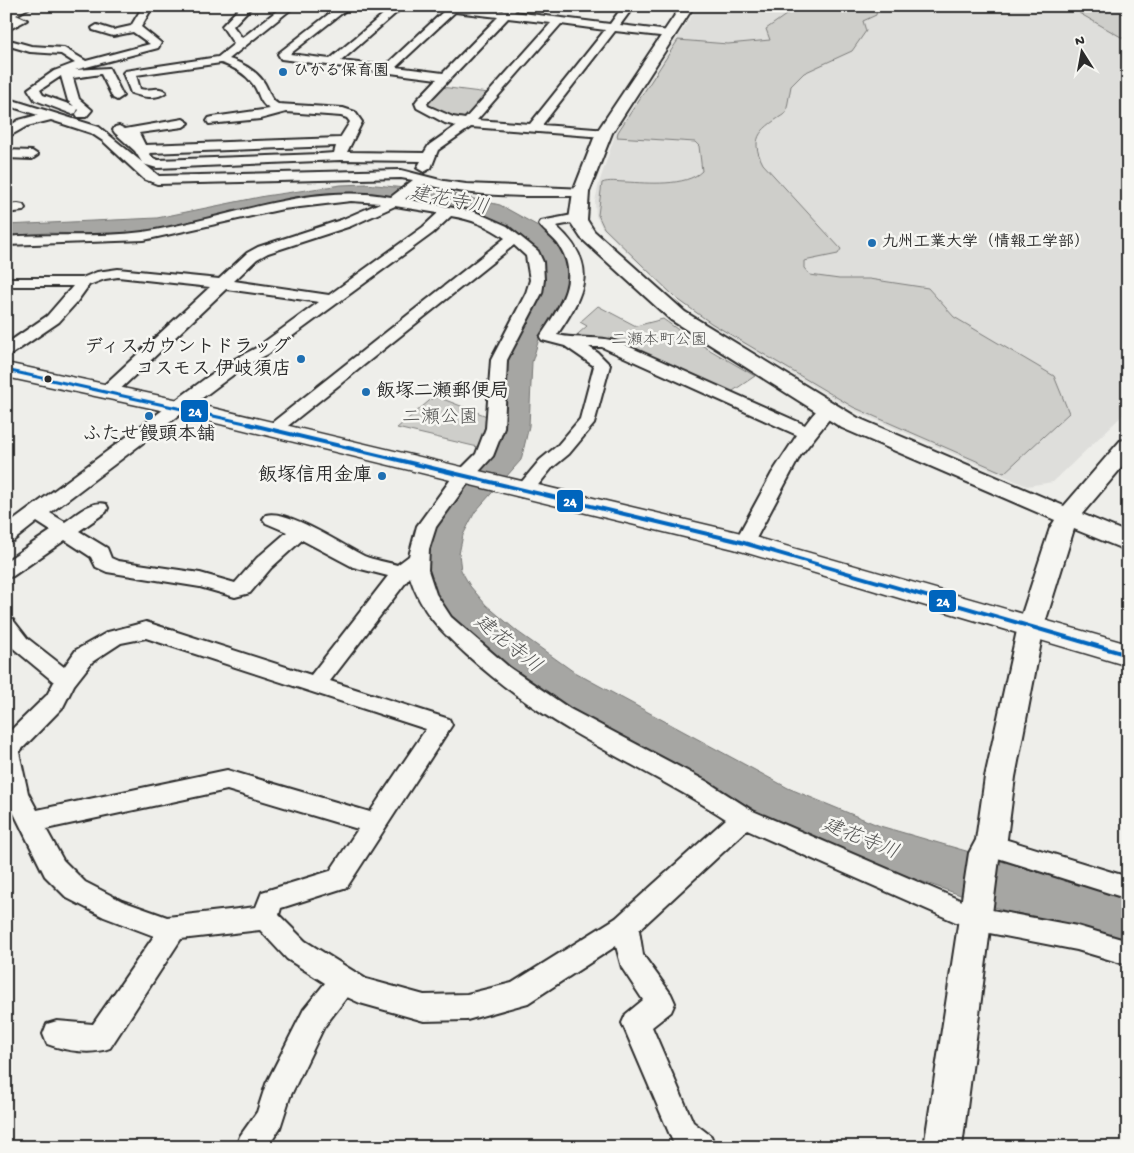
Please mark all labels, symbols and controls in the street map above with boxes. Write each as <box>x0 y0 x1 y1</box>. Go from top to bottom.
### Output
north arrow <box>1056 28 1106 78</box>
text: N <box>1074 32 1086 51</box>
place label: ひかる保育園 <box>293 61 389 82</box>
marker: ひかる保育園 <box>277 66 289 78</box>
water label: 建花寺川 <box>408 181 491 221</box>
place label: 九州工業大学（情報工学部） <box>882 232 1090 253</box>
marker: 九州工業大学（情報工学部） <box>866 237 878 249</box>
park label: 二瀬本町公園 <box>611 331 707 351</box>
place label: ディスカウントドラッグ コスモス 伊岐須店 <box>84 336 291 382</box>
marker: ディスカウントドラッグ コスモス 伊岐須店 <box>295 353 307 365</box>
unlabelled marker <box>43 374 53 384</box>
place label: 飯塚二瀬郵便局 <box>376 380 509 404</box>
marker: 飯塚二瀬郵便局 <box>360 386 372 398</box>
line badge: 24 <box>180 399 209 423</box>
text: 24 <box>188 405 202 422</box>
park label: 二瀬公園 <box>402 407 478 430</box>
marker: ふたせ饅頭本舗 <box>143 410 155 422</box>
place label: ふたせ饅頭本舗 <box>82 423 216 447</box>
place label: 飯塚信用金庫 <box>258 464 372 488</box>
marker: 飯塚信用金庫 <box>376 470 388 482</box>
line badge: 24 <box>556 489 584 513</box>
text: 24 <box>563 495 577 512</box>
line badge: 24 <box>928 589 957 613</box>
text: 24 <box>936 595 950 612</box>
water label: 建花寺川 <box>469 609 547 679</box>
water label: 建花寺川 <box>819 812 902 866</box>

